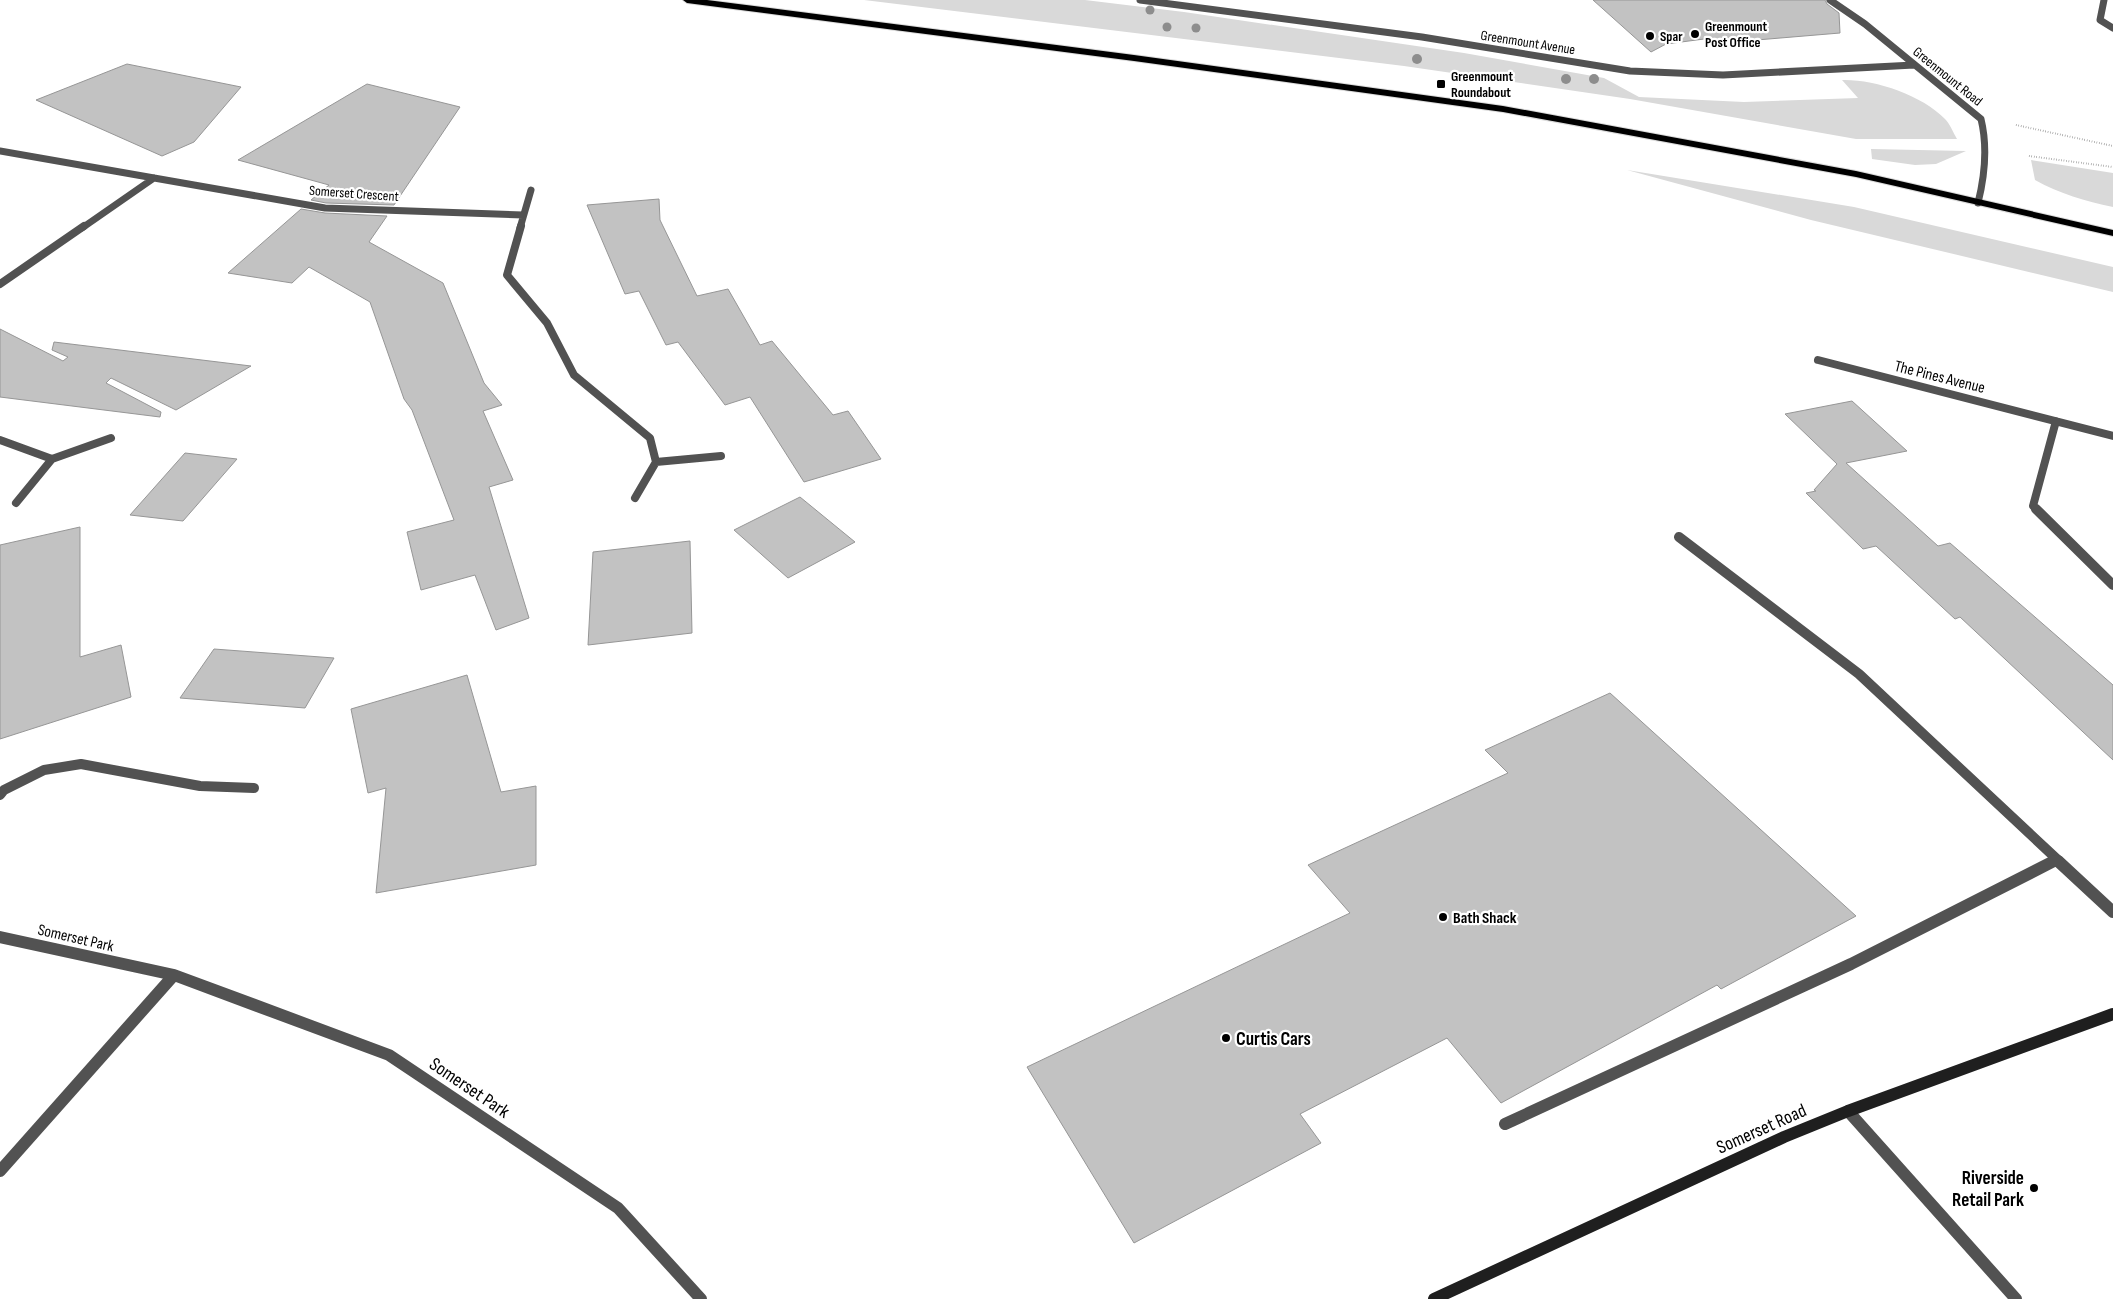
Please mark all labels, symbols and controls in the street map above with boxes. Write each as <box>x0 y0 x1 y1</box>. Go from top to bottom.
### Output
place label: Greenmount Post Office <box>1705 18 1768 51</box>
street label: Greenmount Avenue <box>1479 27 1576 58</box>
place label: Spar <box>1660 28 1683 45</box>
marker: Greenmount Post Office <box>1689 28 1701 40</box>
marker: Spar <box>1644 30 1656 42</box>
street label: Greenmount Road <box>1909 43 1986 110</box>
place label: Greenmount Roundabout <box>1451 68 1514 101</box>
marker: Greenmount Roundabout <box>1435 78 1447 90</box>
street label: Somerset Crescent <box>308 182 399 205</box>
street label: The Pines Avenue <box>1892 357 1987 398</box>
place label: Bath Shack <box>1453 909 1517 928</box>
marker: Bath Shack <box>1437 911 1449 923</box>
street label: Somerset Park <box>36 920 116 956</box>
place label: Curtis Cars <box>1236 1028 1311 1051</box>
marker: Curtis Cars <box>1220 1032 1232 1044</box>
street label: Somerset Park <box>425 1053 514 1124</box>
street label: Somerset Road <box>1713 1099 1810 1159</box>
place label: Riverside Retail Park <box>1952 1167 2024 1212</box>
marker: Riverside Retail Park <box>2028 1182 2040 1194</box>

